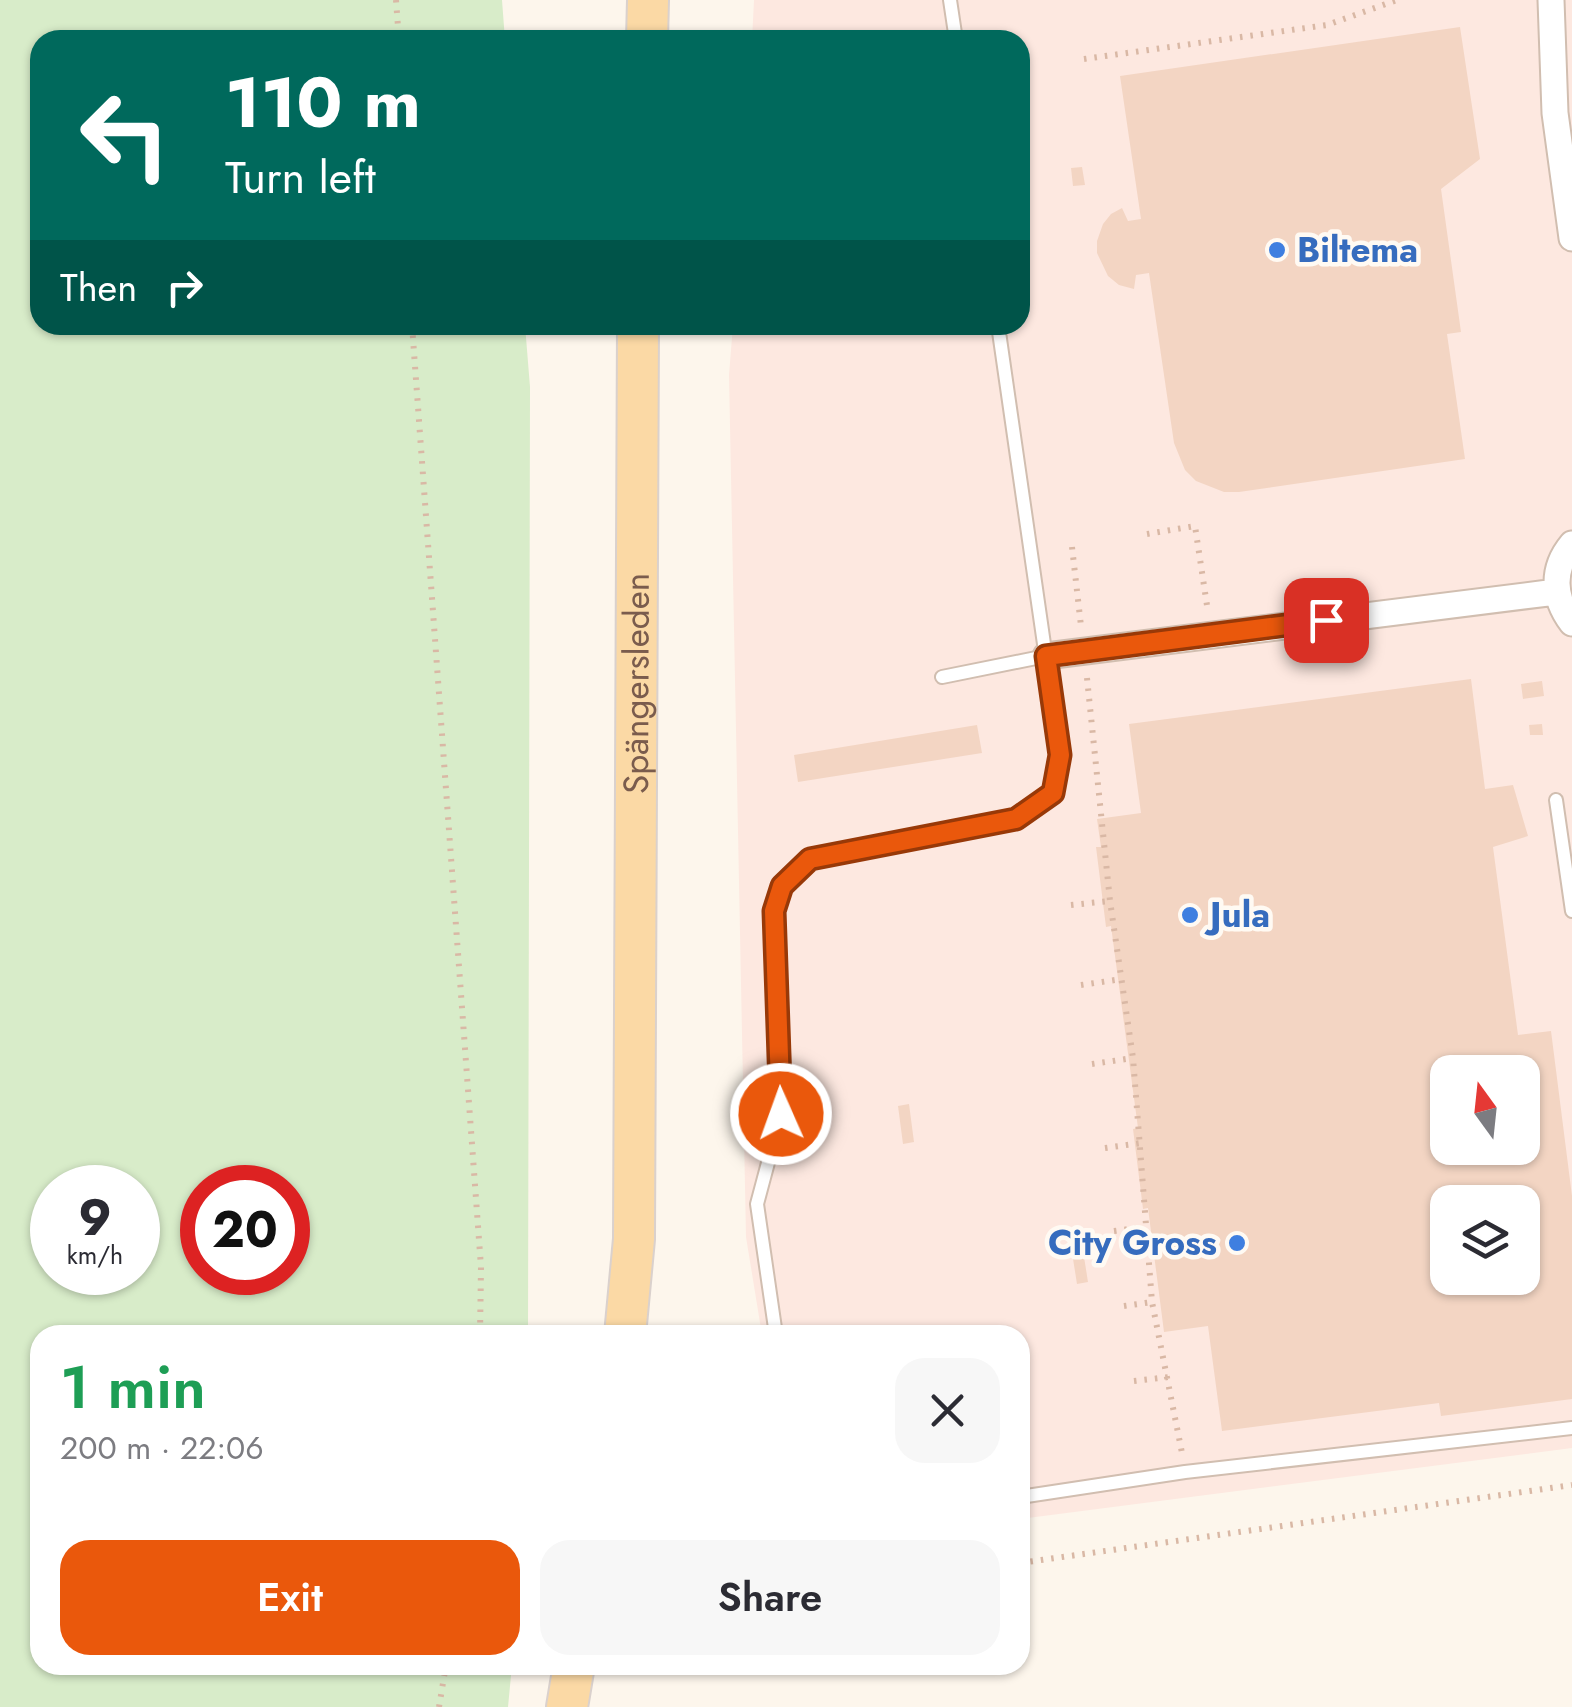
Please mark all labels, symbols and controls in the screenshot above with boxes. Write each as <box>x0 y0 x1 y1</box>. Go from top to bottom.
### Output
text: 110 m <box>225 52 421 153</box>
icon: left <box>60 70 190 200</box>
text: Turn left <box>225 145 376 210</box>
place label: Biltema <box>1297 225 1418 275</box>
marker: Biltema <box>1266 239 1288 261</box>
text: Then <box>60 260 137 315</box>
icon: right <box>157 260 212 315</box>
street label: Spängersleden <box>611 573 662 794</box>
pin <box>1284 578 1369 663</box>
icon: arrive <box>1299 593 1354 648</box>
place label: Jula <box>1204 890 1270 940</box>
marker: Jula <box>1179 904 1201 926</box>
north arrow <box>1430 1055 1540 1165</box>
map controls <box>1430 1055 1540 1295</box>
position arrow <box>729 1062 833 1166</box>
speed limit sign: 20 <box>180 1165 310 1295</box>
text: 9 <box>78 1181 112 1254</box>
button: layers <box>1430 1185 1540 1295</box>
place label: City Gross <box>1048 1218 1217 1268</box>
marker: City Gross <box>1226 1232 1248 1254</box>
text: km/h <box>67 1237 123 1273</box>
text: 1 min <box>60 1344 206 1431</box>
button: close <box>895 1358 1000 1463</box>
text: 200 m · 22:06 <box>60 1425 264 1471</box>
button: Exit <box>60 1540 520 1655</box>
button: Share <box>540 1540 1000 1655</box>

